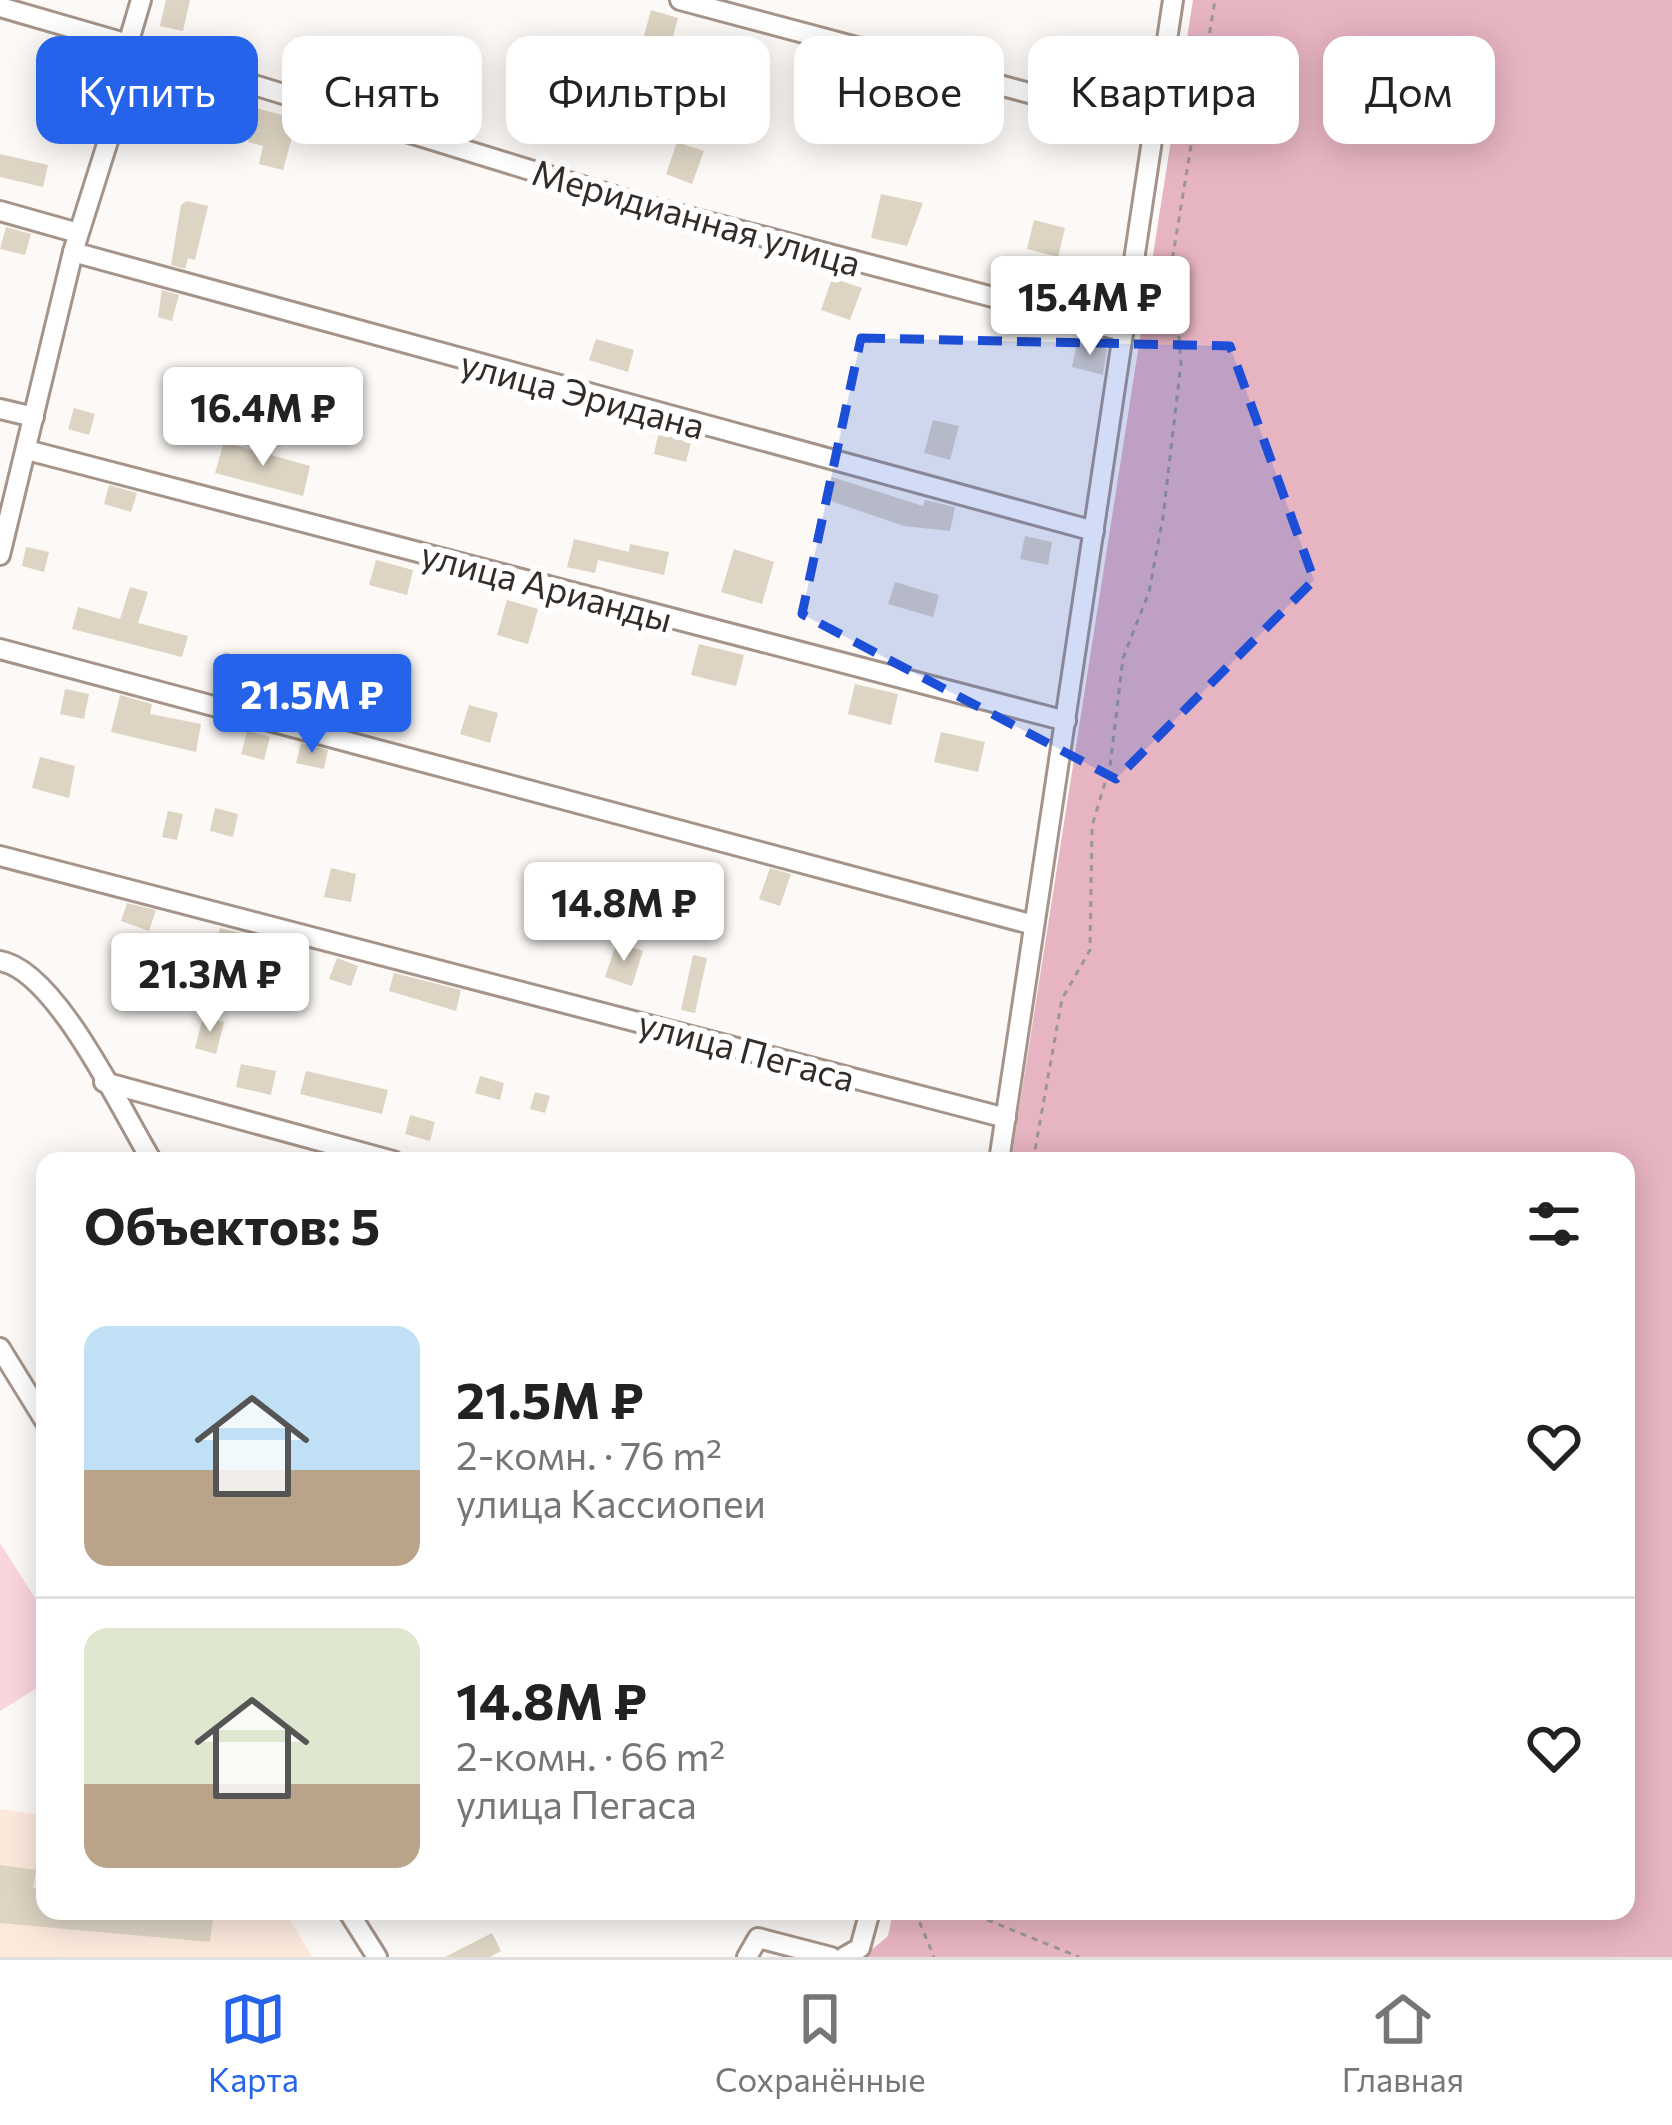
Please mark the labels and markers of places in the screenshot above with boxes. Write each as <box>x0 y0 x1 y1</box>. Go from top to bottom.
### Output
pin: 15.4M ₽ <box>979 256 1201 358</box>
pin: 16.4M ₽ <box>152 367 374 469</box>
pin: 21.5M ₽ <box>201 654 423 756</box>
pin: 14.8M ₽ <box>513 862 735 964</box>
pin: 21.3M ₽ <box>99 933 321 1035</box>

